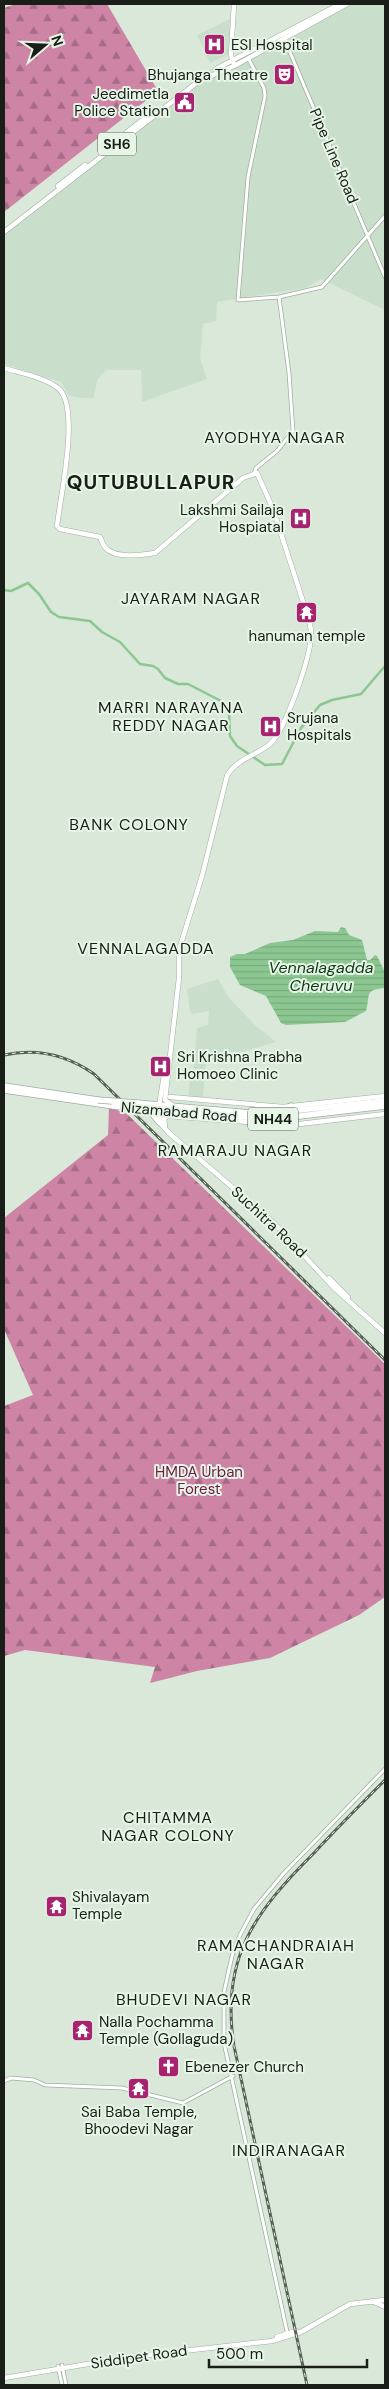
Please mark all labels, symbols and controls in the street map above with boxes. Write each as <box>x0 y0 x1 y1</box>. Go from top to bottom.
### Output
north arrow <box>20 20 70 70</box>
text: N <box>47 33 67 49</box>
hospital icon: ESI Hospital <box>203 33 227 57</box>
place label: ESI Hospital <box>231 35 313 55</box>
theatre icon: Bhujanga Theatre <box>272 63 296 87</box>
place label: Bhujanga Theatre <box>148 65 268 85</box>
place label: Jeedimetla Police Station <box>74 84 169 121</box>
public building icon: Jeedimetla Police Station <box>173 91 197 115</box>
street label: Pipe Line Road <box>305 105 363 207</box>
road number: SH6 <box>98 132 136 156</box>
district label: AYODHYA NAGAR <box>204 427 346 448</box>
district label: QUTUBULLAPUR <box>67 469 235 495</box>
place label: Lakshmi Sailaja Hospiatal <box>180 500 284 537</box>
hospital icon: Lakshmi Sailaja Hospiatal <box>288 507 312 531</box>
district label: JAYARAM NAGAR <box>121 588 261 609</box>
temple icon: hanuman temple <box>295 601 319 625</box>
place label: hanuman temple <box>249 626 365 646</box>
district label: MARRI NARAYANA REDDY NAGAR <box>98 697 244 736</box>
place label: Srujana Hospitals <box>287 708 352 745</box>
hospital icon: Srujana Hospitals <box>259 715 283 739</box>
district label: BANK COLONY <box>69 814 189 835</box>
district label: VENNALAGADDA <box>77 938 215 959</box>
water label: Vennalagadda Cheruvu <box>268 957 374 996</box>
place label: Sri Krishna Prabha Homoeo Clinic <box>177 1047 302 1084</box>
hospital icon: Sri Krishna Prabha Homoeo Clinic <box>149 1054 173 1078</box>
street label: Nizamabad Road <box>120 1097 238 1127</box>
road number: NH44 <box>248 1108 298 1130</box>
district label: RAMARAJU NAGAR <box>158 1140 312 1161</box>
street label: Suchitra Road <box>227 1182 311 1262</box>
park label: HMDA Urban Forest <box>155 1462 243 1499</box>
district label: CHITAMMA NAGAR COLONY <box>101 1807 235 1846</box>
place label: Shivalayam Temple <box>72 1887 149 1924</box>
temple icon: Shivalayam Temple <box>44 1894 68 1918</box>
district label: RAMACHANDRAIAH NAGAR <box>197 1935 355 1974</box>
district label: BHUDEVI NAGAR <box>116 1989 252 2010</box>
place label: Nalla Pochamma Temple (Gollaguda) <box>99 2012 233 2049</box>
temple icon: Nalla Pochamma Temple (Gollaguda) <box>71 2019 95 2043</box>
church icon: Ebenezer Church <box>157 2055 181 2079</box>
place label: Ebenezer Church <box>185 2057 304 2077</box>
temple icon: Sai Baba Temple, Bhoodevi Nagar <box>127 2077 151 2101</box>
place label: Sai Baba Temple, Bhoodevi Nagar <box>81 2102 197 2139</box>
district label: INDIRANAGAR <box>232 2140 346 2161</box>
scale bar <box>209 2336 366 2368</box>
street label: Siddipet Road <box>90 2340 188 2374</box>
text: 500 m <box>216 2344 263 2364</box>

